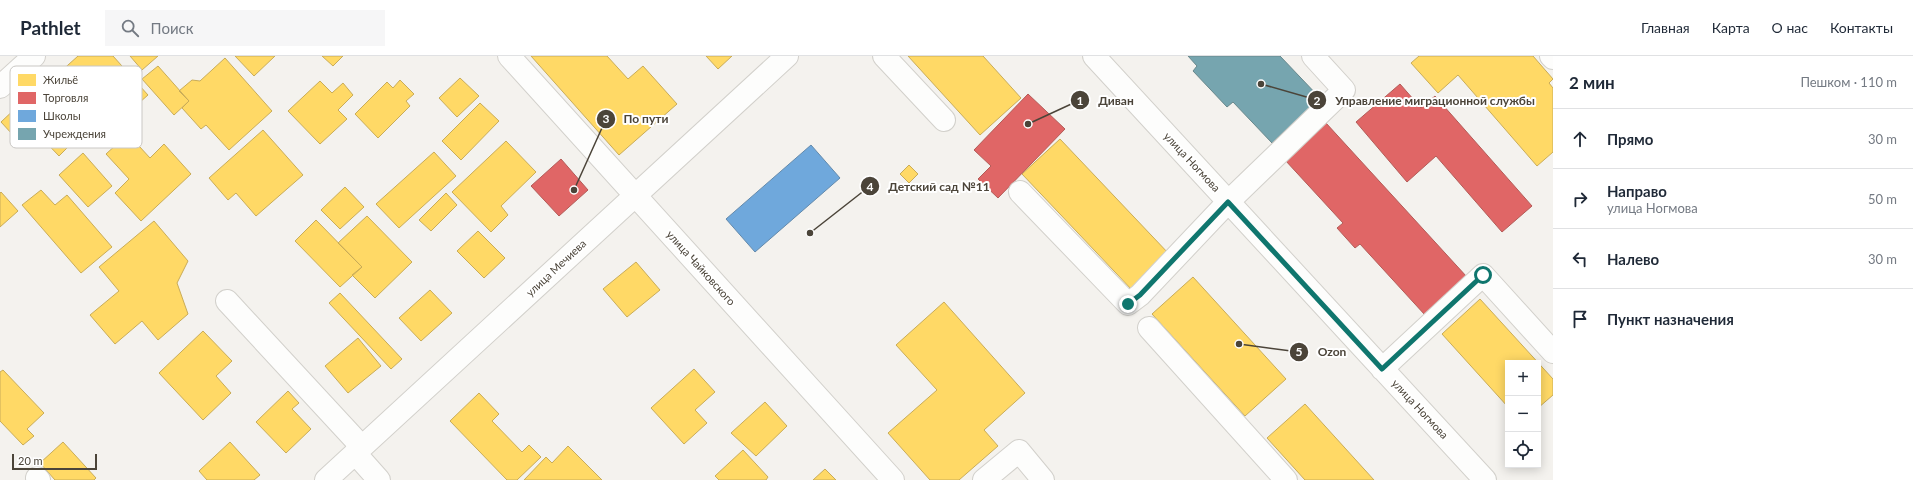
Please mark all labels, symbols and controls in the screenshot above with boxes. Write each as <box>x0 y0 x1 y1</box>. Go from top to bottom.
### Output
search box <box>105 10 385 46</box>
text: Pathlet <box>20 16 81 39</box>
icon: search <box>119 17 141 39</box>
text: Поиск <box>151 19 193 37</box>
text: Главная <box>1641 19 1690 36</box>
text: Карта <box>1712 19 1750 36</box>
text: О нас <box>1772 19 1808 36</box>
text: Контакты <box>1830 19 1893 36</box>
legend <box>10 66 142 148</box>
text: 2 мин <box>1569 72 1615 93</box>
text: Жильё <box>43 73 78 86</box>
text: Пешком · 110 m <box>1800 74 1897 90</box>
callout: Диван <box>1070 88 1142 112</box>
callout: Управление миграционной службы <box>1307 88 1543 112</box>
text: Торговля <box>43 91 88 104</box>
text: 1 <box>1077 93 1084 108</box>
text: Диван <box>1098 93 1134 108</box>
text: 2 <box>1314 93 1321 108</box>
text: Управление миграционной службы <box>1334 93 1535 108</box>
callout: По пути <box>596 107 677 131</box>
text: Школы <box>43 109 81 122</box>
text: 3 <box>603 111 610 126</box>
text: По пути <box>624 111 668 126</box>
text: Учреждения <box>43 127 106 140</box>
icon: ahead <box>1569 128 1591 150</box>
street label: улица Ногмова <box>1161 129 1223 194</box>
text: Прямо <box>1607 130 1653 148</box>
text: 30 m <box>1868 131 1897 147</box>
callout: Детский сад №11 <box>860 174 998 198</box>
text: 4 <box>867 179 874 194</box>
text: Детский сад №11 <box>888 179 990 194</box>
text: Направо <box>1607 182 1667 200</box>
icon: right <box>1569 188 1591 210</box>
text: 50 m <box>1868 191 1897 207</box>
text: улица Ногмова <box>1607 200 1698 216</box>
street label: улица Чайковского <box>664 227 738 308</box>
street label: улица Мечиева <box>523 236 588 299</box>
icon: left <box>1569 248 1591 270</box>
text: Налево <box>1607 250 1659 268</box>
text: 30 m <box>1868 251 1897 267</box>
route start <box>1474 266 1492 284</box>
route end <box>1119 295 1137 313</box>
icon: arrive <box>1569 308 1591 330</box>
text: Пункт назначения <box>1607 310 1734 328</box>
callout: Ozon <box>1289 340 1354 364</box>
text: 5 <box>1296 344 1303 359</box>
text: Ozon <box>1318 344 1347 359</box>
map controls <box>1505 360 1541 468</box>
button: + <box>1505 360 1541 396</box>
street label: улица Ногмова <box>1389 376 1451 441</box>
button: − <box>1505 396 1541 432</box>
button: locate <box>1505 432 1541 468</box>
scale bar <box>12 452 97 471</box>
text: 20 m <box>18 454 43 467</box>

